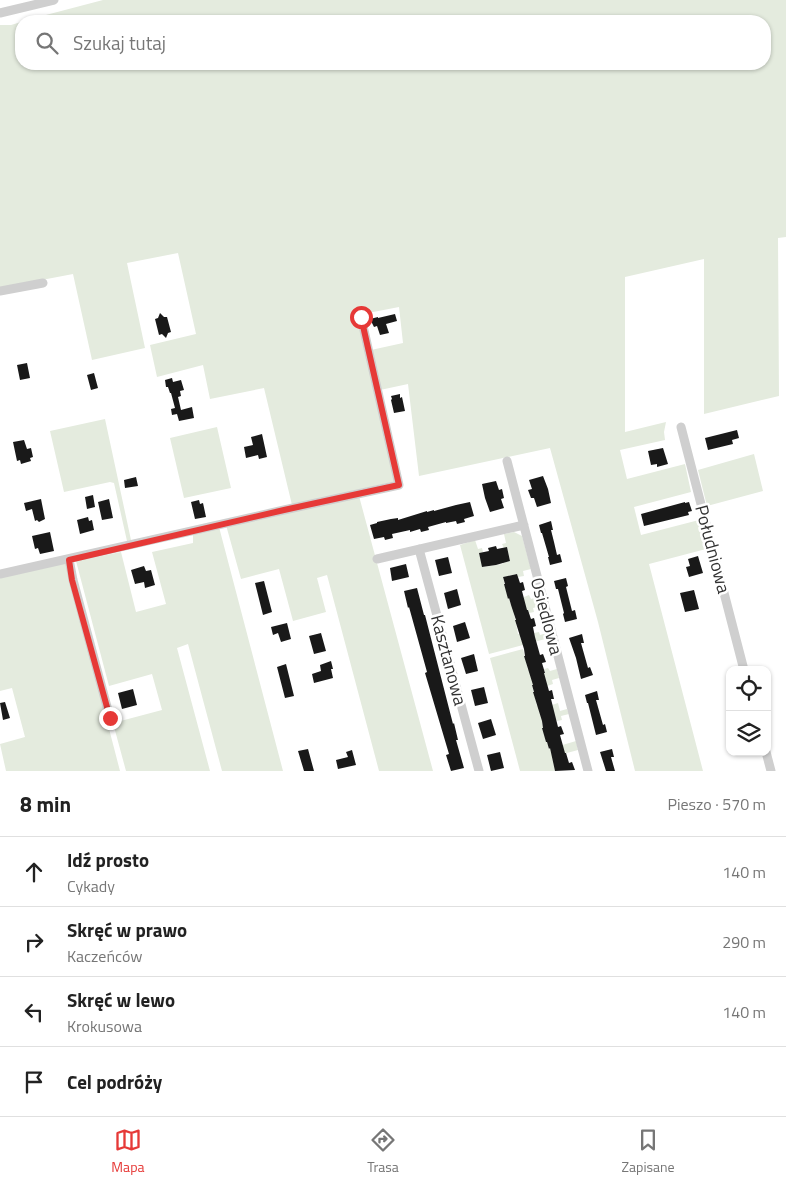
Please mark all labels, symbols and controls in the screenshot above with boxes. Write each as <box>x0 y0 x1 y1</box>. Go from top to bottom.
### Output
search box <box>15 15 771 70</box>
text: Szukaj tutaj <box>73 28 166 57</box>
icon: search <box>33 29 61 57</box>
route start <box>350 306 373 329</box>
street label: Południowa <box>688 502 738 596</box>
street label: Osiedlowa <box>524 574 570 658</box>
street label: Kasztanowa <box>424 612 474 708</box>
map controls <box>726 666 771 756</box>
button: locate <box>726 666 771 711</box>
route end <box>99 707 122 730</box>
button: layers <box>726 711 771 756</box>
text: 8 min <box>20 788 71 820</box>
text: Pieszo · 570 m <box>668 792 766 816</box>
text: Idź prosto <box>67 845 149 874</box>
icon: ahead <box>20 858 48 886</box>
text: 140 m <box>722 860 766 884</box>
text: Cykady <box>67 874 115 898</box>
text: Skręć w prawo <box>67 915 187 944</box>
icon: right <box>20 928 48 956</box>
text: 290 m <box>722 930 766 954</box>
text: Kaczeńców <box>67 944 142 968</box>
text: Skręć w lewo <box>67 985 175 1014</box>
icon: left <box>20 998 48 1026</box>
text: 140 m <box>722 1000 766 1024</box>
text: Krokusowa <box>67 1014 142 1038</box>
text: Cel podróży <box>67 1067 162 1096</box>
icon: arrive <box>20 1068 48 1096</box>
tab: Mapa <box>111 1126 145 1177</box>
tab: Trasa <box>367 1126 399 1177</box>
tab: Zapisane <box>622 1126 675 1177</box>

